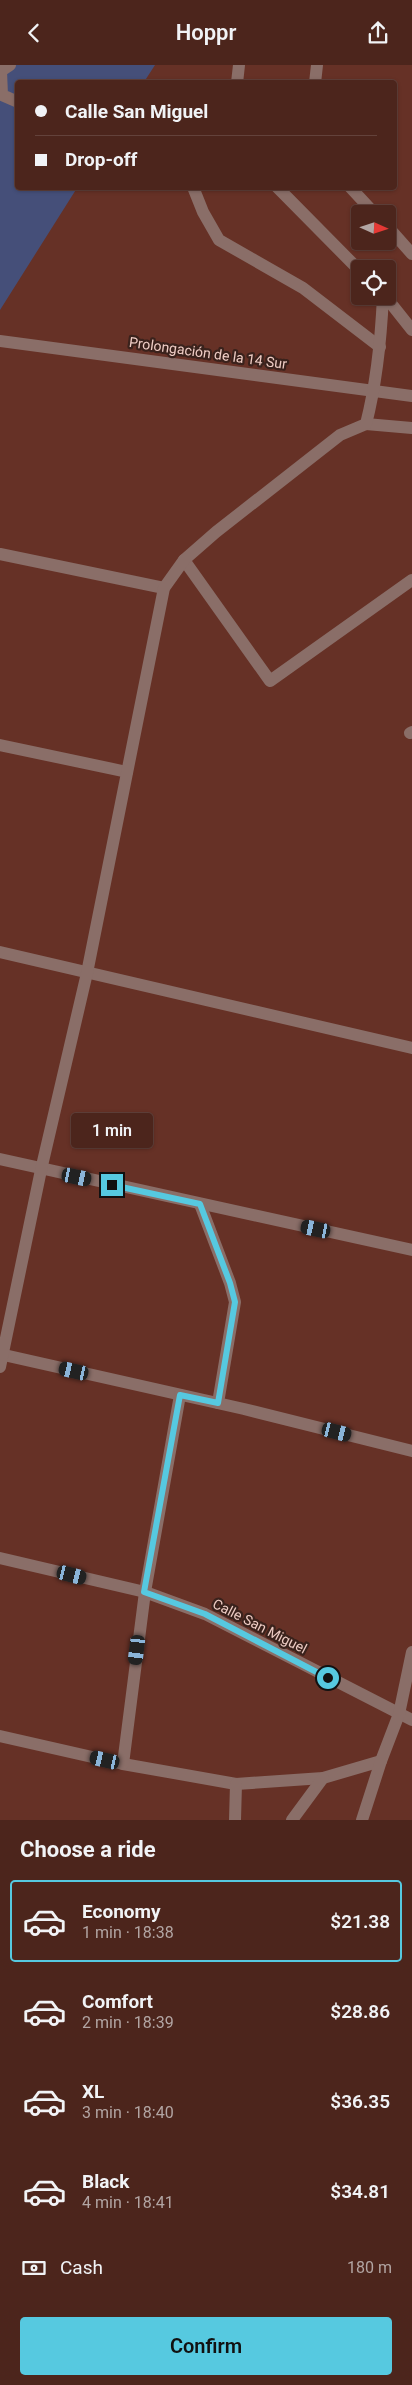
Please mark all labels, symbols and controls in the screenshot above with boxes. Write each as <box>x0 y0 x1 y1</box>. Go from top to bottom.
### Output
icon: back <box>20 19 48 47</box>
icon: share <box>364 19 392 47</box>
text: Hoppr <box>176 20 236 45</box>
text: Calle San Miguel <box>65 100 208 123</box>
text: Drop-off <box>65 148 137 171</box>
north arrow <box>351 205 396 250</box>
map controls <box>351 205 396 305</box>
button: locate <box>351 260 396 305</box>
street label: Prolongación de la 14 Sur <box>128 334 288 372</box>
callout: 1 min <box>71 1113 153 1147</box>
text: 1 min <box>92 1121 132 1140</box>
car <box>60 1167 93 1187</box>
route end <box>101 1174 123 1196</box>
car <box>299 1219 332 1239</box>
car <box>57 1360 90 1382</box>
car <box>320 1421 353 1443</box>
car <box>55 1564 88 1586</box>
street label: Calle San Miguel <box>210 1595 310 1657</box>
car <box>127 1634 146 1666</box>
route start <box>317 1667 339 1689</box>
car <box>88 1749 121 1771</box>
text: Choose a ride <box>20 1837 156 1862</box>
icon: car <box>22 1899 67 1944</box>
text: Economy <box>82 1900 161 1923</box>
text: $21.38 <box>330 1910 390 1933</box>
text: 1 min · 18:38 <box>82 1923 174 1942</box>
icon: car <box>22 1989 67 2034</box>
text: Comfort <box>82 1990 153 2013</box>
text: $28.86 <box>330 2000 390 2023</box>
text: 2 min · 18:39 <box>82 2013 174 2032</box>
icon: car <box>22 2079 67 2124</box>
text: XL <box>82 2080 104 2103</box>
text: $36.35 <box>330 2090 390 2113</box>
text: 3 min · 18:40 <box>82 2103 174 2122</box>
icon: car <box>22 2169 67 2214</box>
text: Black <box>82 2170 129 2193</box>
text: $34.81 <box>330 2180 390 2203</box>
text: 4 min · 18:41 <box>82 2193 174 2212</box>
icon: cash <box>20 2254 48 2282</box>
text: Cash <box>60 2256 103 2279</box>
text: 180 m <box>347 2258 392 2277</box>
button: Confirm <box>20 2317 392 2375</box>

